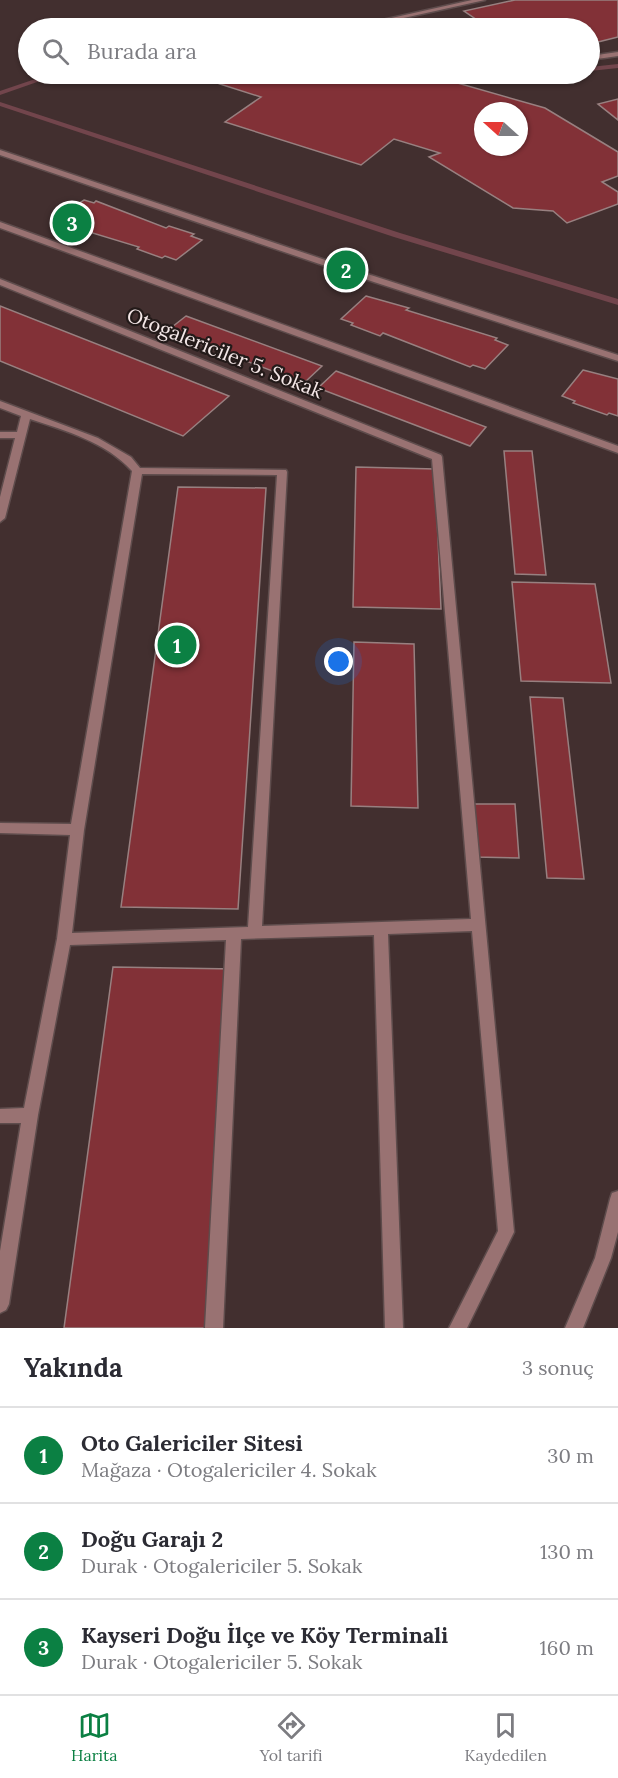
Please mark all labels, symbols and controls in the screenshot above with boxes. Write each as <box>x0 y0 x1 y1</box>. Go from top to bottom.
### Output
search box <box>18 18 600 84</box>
icon: search <box>39 35 72 68</box>
text: Burada ara <box>87 37 197 65</box>
north arrow <box>474 102 528 156</box>
pin: 3 <box>52 200 92 246</box>
pin: 2 <box>326 248 366 292</box>
street label: Otogalericiler 5. Sokak <box>123 302 327 403</box>
pin: 1 <box>158 622 196 668</box>
your location <box>324 647 353 676</box>
text: Yakında <box>24 1351 123 1384</box>
text: 3 sonuç <box>522 1355 594 1380</box>
text: Oto Galericiler Sitesi <box>81 1429 303 1457</box>
text: 1 <box>39 1443 48 1468</box>
text: 30 m <box>547 1443 594 1468</box>
text: Mağaza · Otogalericiler 4. Sokak <box>81 1457 377 1482</box>
text: Doğu Garajı 2 <box>81 1525 223 1553</box>
text: 2 <box>38 1539 49 1564</box>
text: 130 m <box>540 1539 594 1564</box>
text: Durak · Otogalericiler 5. Sokak <box>81 1553 363 1578</box>
text: Kayseri Doğu İlçe ve Köy Terminali <box>81 1621 448 1649</box>
text: 3 <box>38 1635 49 1660</box>
text: 160 m <box>540 1635 594 1660</box>
text: Durak · Otogalericiler 5. Sokak <box>81 1649 363 1674</box>
tab: Harita <box>71 1709 118 1765</box>
tab: Yol tarifi <box>260 1709 322 1765</box>
tab: Kaydedilen <box>465 1709 547 1765</box>

